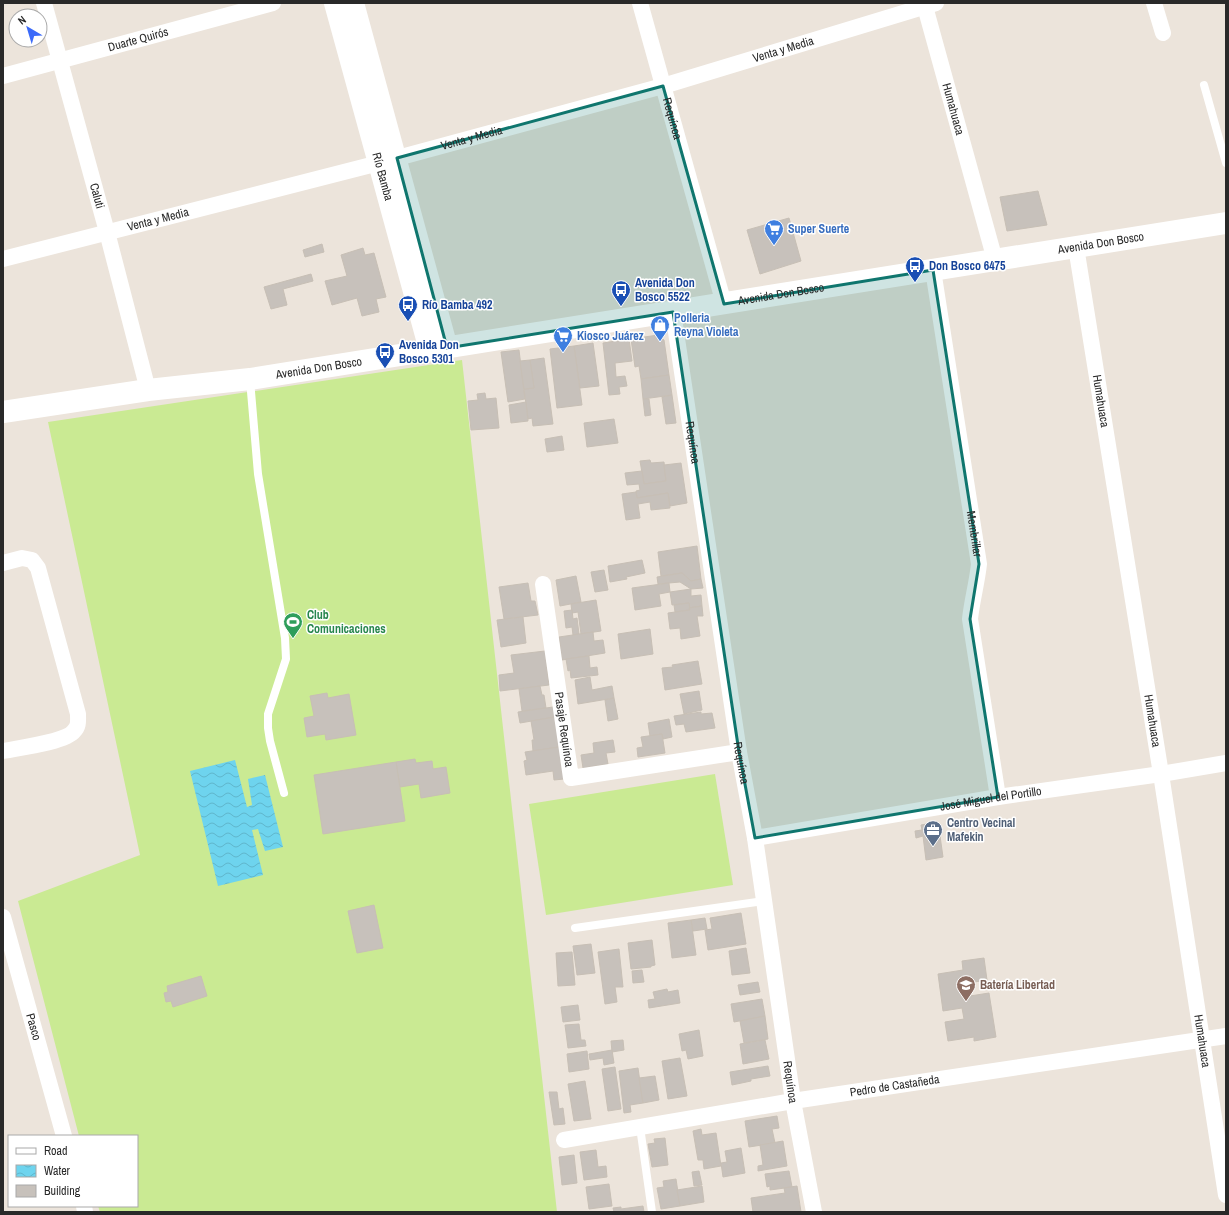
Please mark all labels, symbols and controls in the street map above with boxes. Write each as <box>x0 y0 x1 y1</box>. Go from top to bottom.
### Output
north arrow <box>8 8 48 48</box>
text: N <box>15 13 29 28</box>
street label: Duarte Quirós <box>106 24 170 55</box>
street label: Venta y Media <box>751 32 816 66</box>
street label: Humahuaca <box>939 81 968 137</box>
street label: Requínoa <box>659 96 686 142</box>
street label: Venta y Media <box>439 122 505 154</box>
street label: Río Bamba <box>368 151 397 203</box>
street label: Caluti <box>86 181 108 210</box>
street label: Venta y Media <box>125 204 191 235</box>
supermarket icon: Super Suerte <box>763 218 785 246</box>
place label: Super Suerte <box>788 221 850 237</box>
street label: Avenida Don Bosco <box>1056 228 1145 258</box>
bus stop icon: Don Bosco 6475 <box>904 255 926 283</box>
place label: Don Bosco 6475 <box>929 258 1006 274</box>
place label: Avenida Don Bosco 5522 <box>635 275 695 305</box>
bus stop icon: Avenida Don Bosco 5522 <box>610 279 632 307</box>
street label: Avenida Don Bosco <box>736 279 825 309</box>
bus stop icon: Río Bamba 492 <box>397 294 419 322</box>
place label: Río Bamba 492 <box>422 297 493 313</box>
place label: Polleria Reyna Violeta <box>674 310 739 340</box>
shop icon: Polleria Reyna Violeta <box>649 314 671 342</box>
supermarket icon: Kiosco Juárez <box>552 325 574 353</box>
place label: Kiosco Juárez <box>577 328 644 344</box>
place label: Avenida Don Bosco 5301 <box>399 337 459 367</box>
bus stop icon: Avenida Don Bosco 5301 <box>374 341 396 369</box>
street label: Avenida Don Bosco <box>274 353 363 383</box>
street label: Humahuaca <box>1089 374 1113 429</box>
street label: Requínoa <box>681 420 704 465</box>
street label: Membrillar <box>963 510 986 559</box>
place label: Club Comunicaciones <box>307 607 386 637</box>
sports icon: Club Comunicaciones <box>282 611 304 639</box>
street label: Pasaje Requínoa <box>551 691 577 769</box>
street label: Humahuaca <box>1140 693 1165 749</box>
street label: Requínoa <box>730 741 753 786</box>
street label: José Miguel del Portillo <box>939 783 1043 815</box>
place label: Centro Vecinal Mafekin <box>947 815 1015 845</box>
office icon: Centro Vecinal Mafekin <box>922 819 944 847</box>
school or university icon: Batería Libertad <box>955 974 977 1002</box>
place label: Batería Libertad <box>980 977 1055 993</box>
street label: Pasco <box>22 1011 45 1042</box>
street label: Humahuaca <box>1190 1014 1214 1069</box>
street label: Requínoa <box>779 1060 801 1105</box>
street label: Pedro de Castañeda <box>849 1071 941 1100</box>
legend <box>8 1135 138 1207</box>
text: Road <box>44 1143 68 1159</box>
text: Water <box>44 1163 71 1179</box>
text: Building <box>44 1183 81 1199</box>

